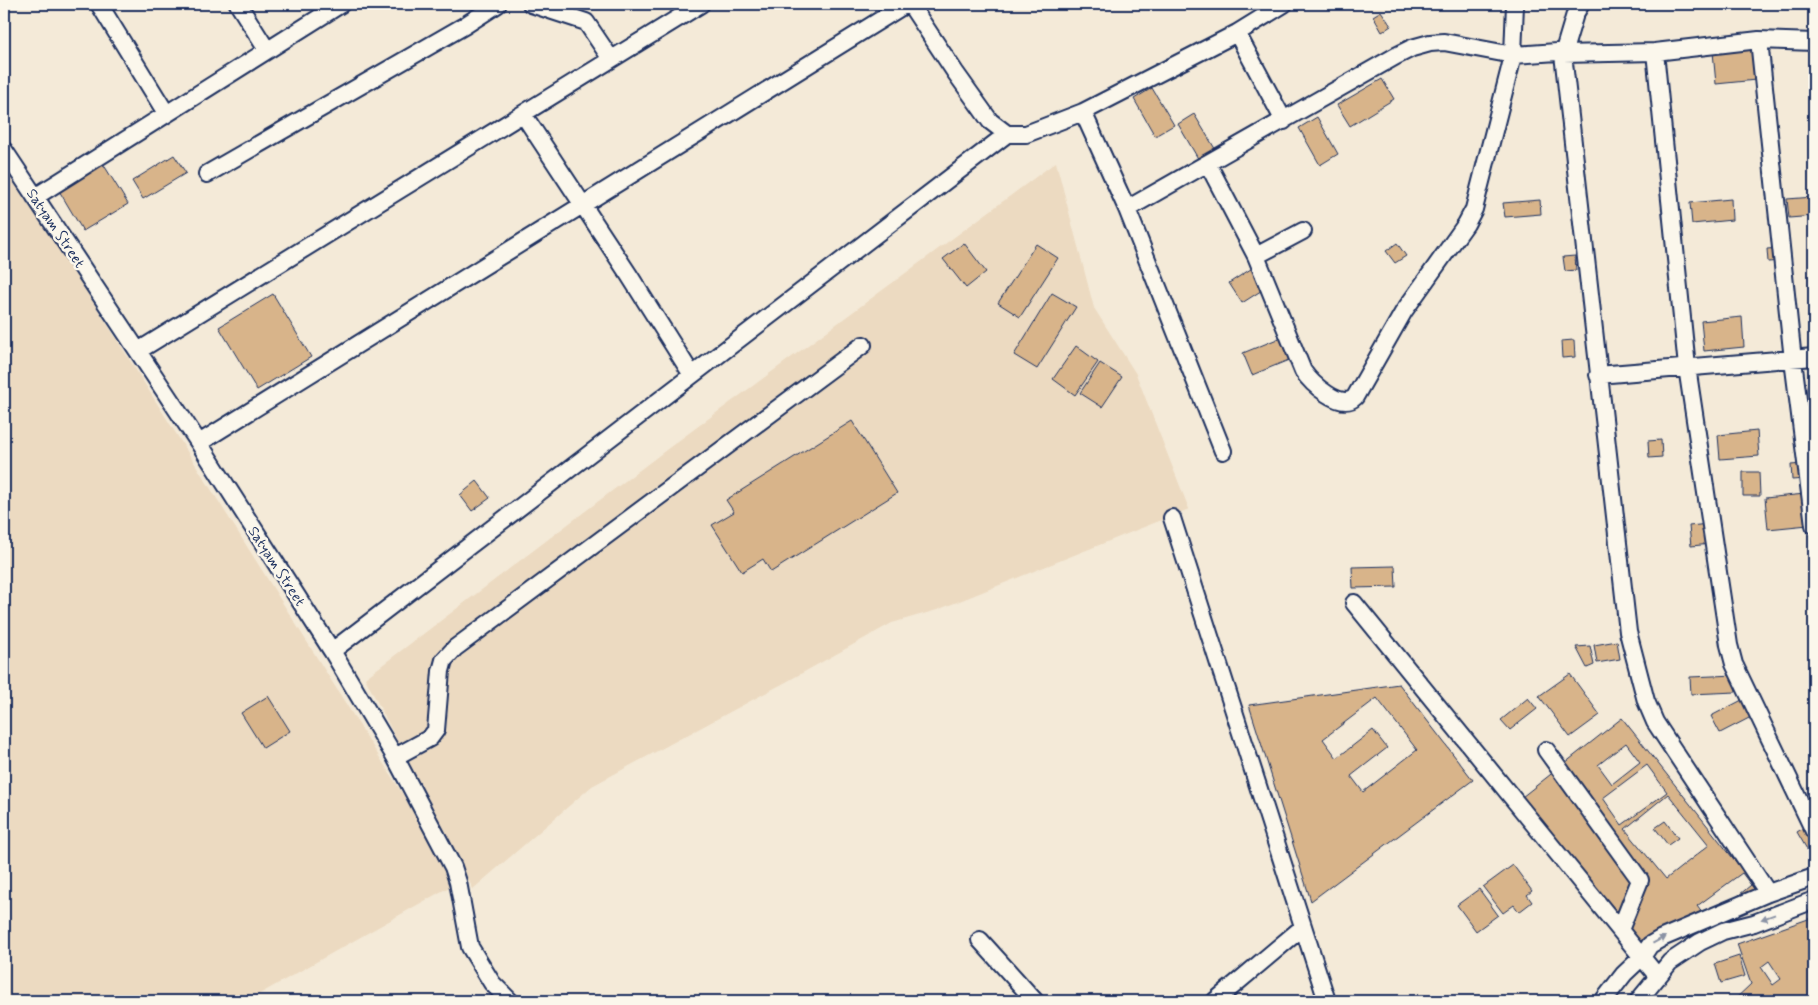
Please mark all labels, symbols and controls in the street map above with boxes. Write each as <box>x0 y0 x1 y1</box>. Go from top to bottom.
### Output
street label: Satyam Street <box>21 185 89 272</box>
street label: Satyam Street <box>243 523 310 611</box>
one-way arrow <box>1761 914 1776 921</box>
one-way arrow <box>1652 936 1666 944</box>

